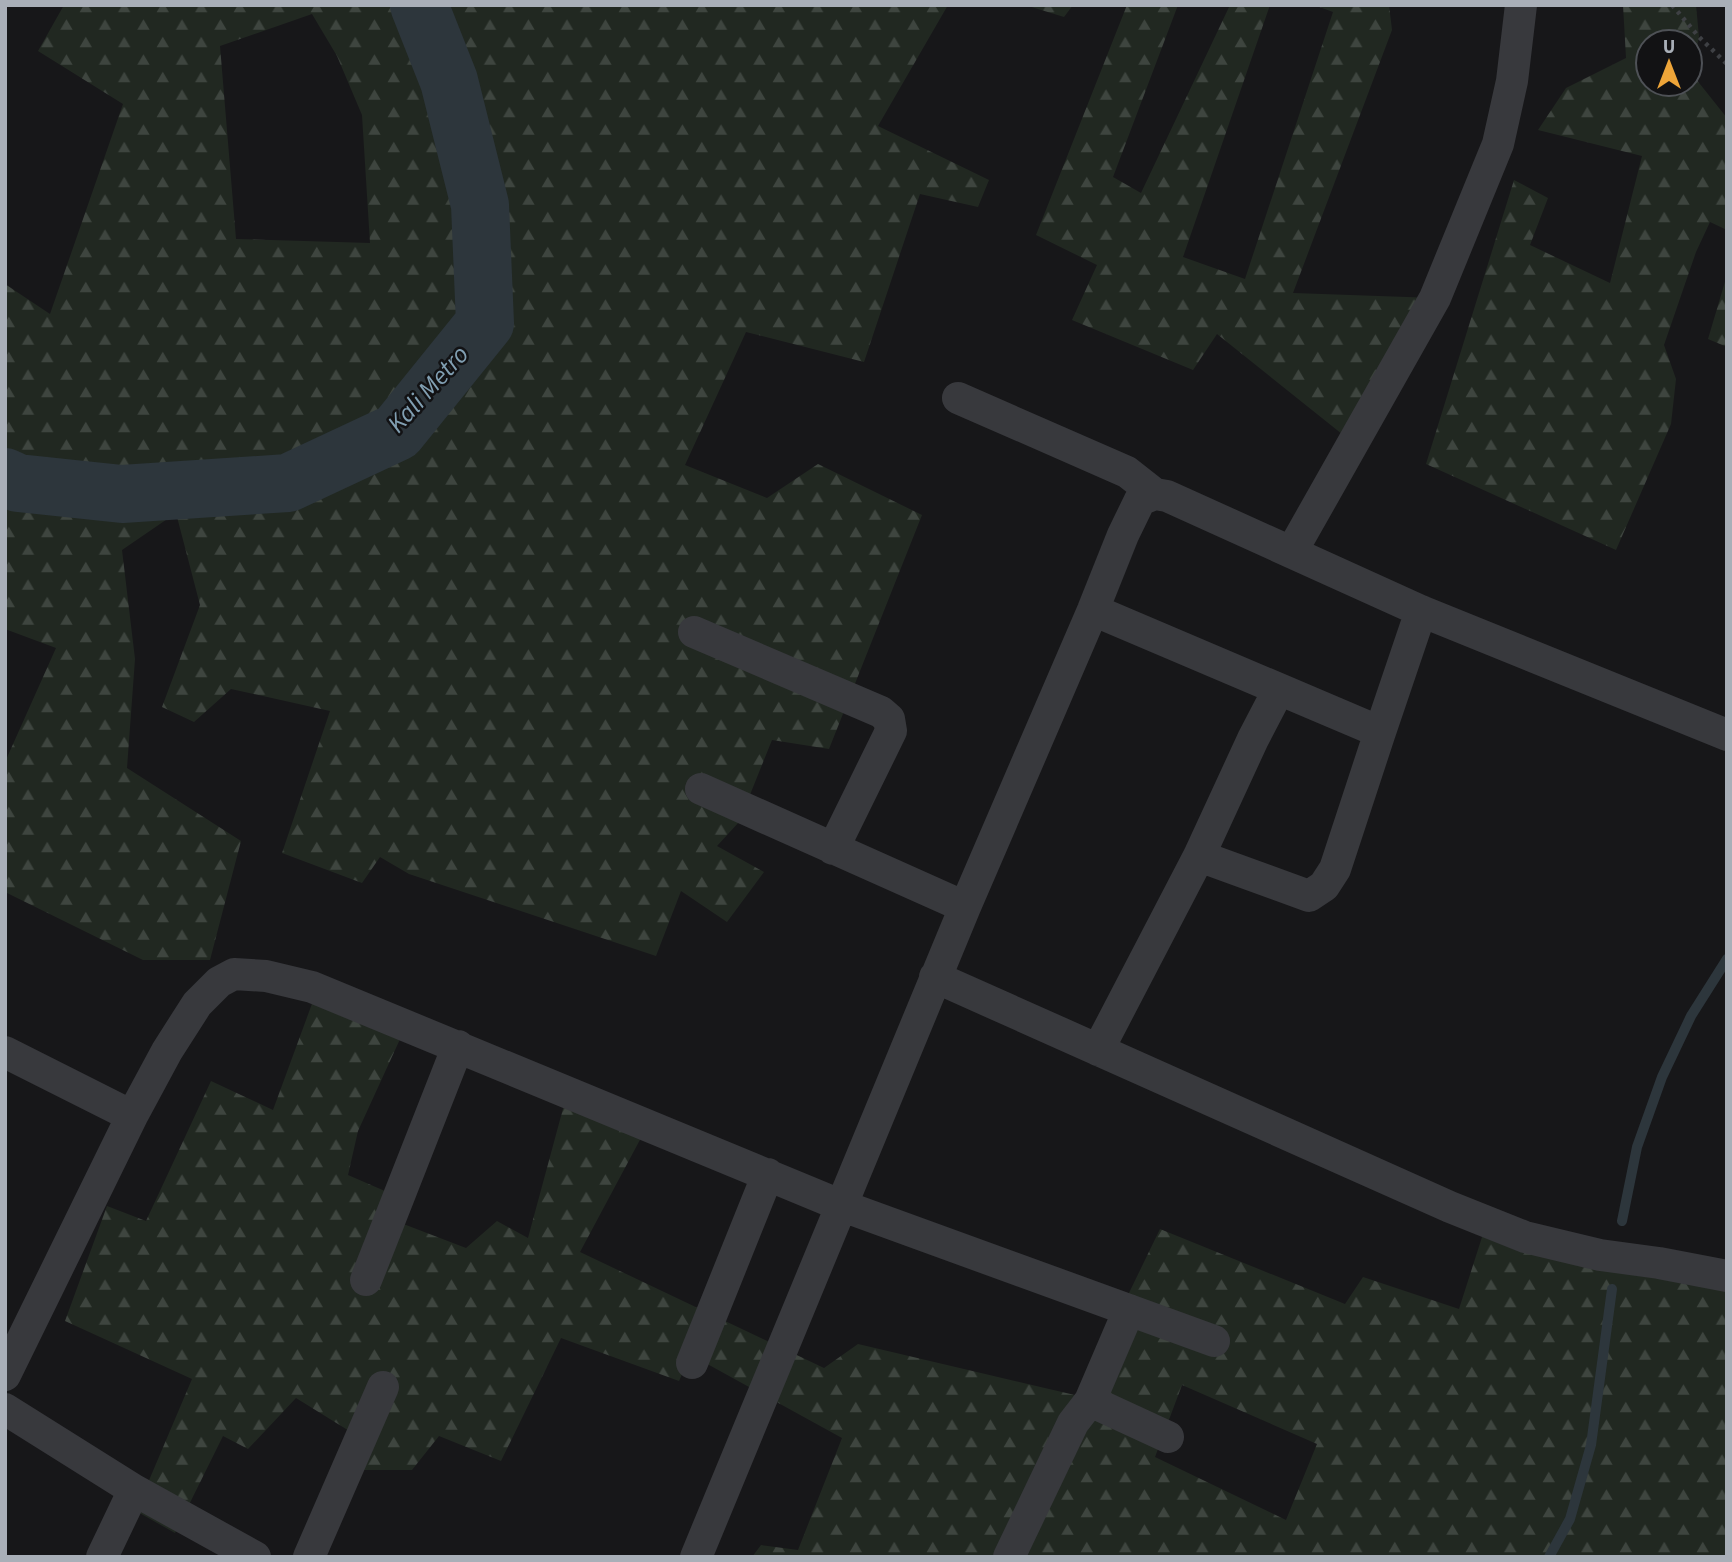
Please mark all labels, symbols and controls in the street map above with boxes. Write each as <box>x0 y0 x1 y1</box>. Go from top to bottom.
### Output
north arrow <box>1634 28 1704 98</box>
text: U <box>1663 34 1675 61</box>
water label: Kali Metro <box>379 337 477 441</box>

